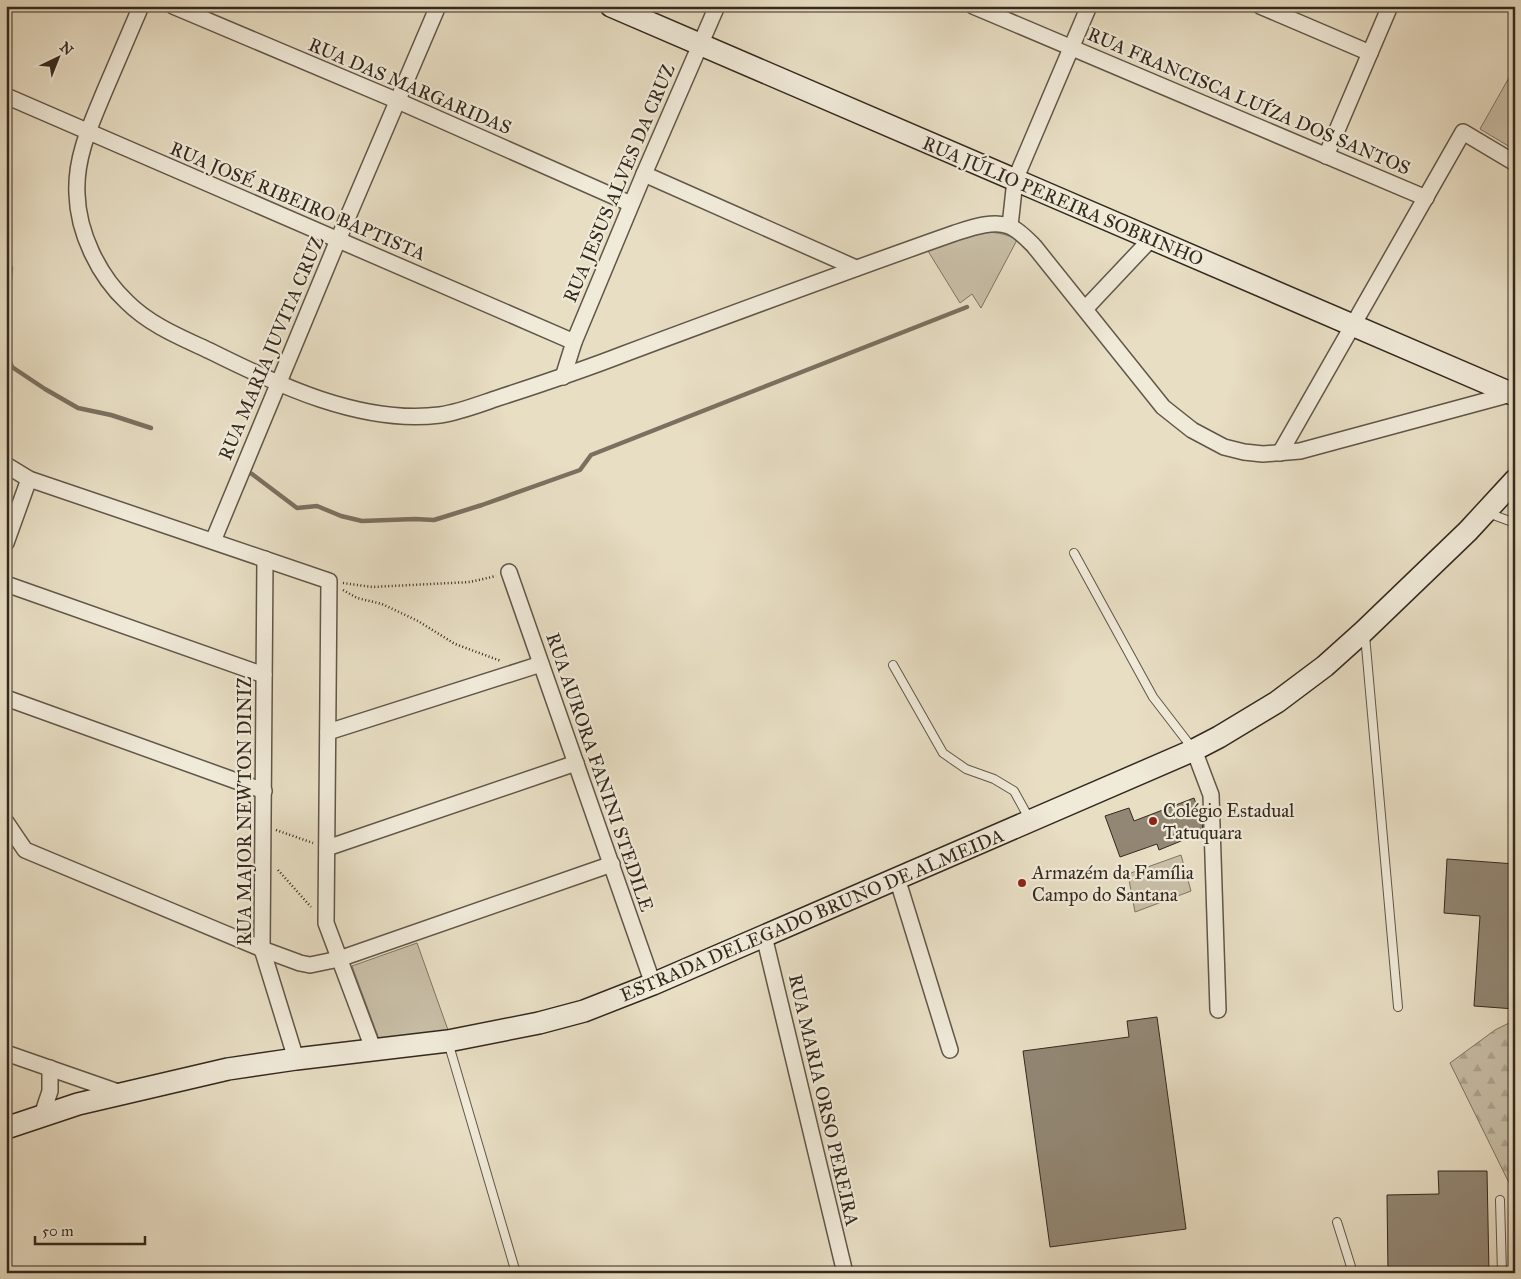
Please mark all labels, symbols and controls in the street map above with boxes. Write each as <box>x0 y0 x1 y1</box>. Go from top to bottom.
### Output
street label: RUA FRANCISCA LUÍZA DOS SANTOS <box>1084 21 1414 180</box>
north arrow <box>32 32 82 82</box>
street label: RUA DAS MARGARIDAS <box>305 33 515 139</box>
text: N <box>56 39 77 59</box>
street label: RUA JESUS ALVES DA CRUZ <box>558 60 681 306</box>
street label: RUA JÚLIO PEREIRA SOBRINHO <box>919 130 1207 272</box>
street label: RUA JOSÉ RIBEIRO BAPTISTA <box>166 136 430 266</box>
street label: RUA MARIA JUVITA CRUZ <box>213 233 330 464</box>
street label: RUA AURORA FANINI STEDILE <box>541 630 659 915</box>
street label: RUA MAJOR NEWTON DINIZ <box>233 676 257 946</box>
place label: Colégio Estadual Tatuquara <box>1163 799 1295 845</box>
marker: Colégio Estadual Tatuquara <box>1147 815 1159 827</box>
street label: ESTRADA DELEGADO BRUNO DE ALMEIDA <box>617 823 1007 1007</box>
place label: Armazém da Família Campo do Santana <box>1031 861 1195 906</box>
marker: Armazém da Família Campo do Santana <box>1016 877 1028 889</box>
street label: RUA MARIA ORSO PEREIRA <box>784 972 864 1228</box>
scale bar <box>35 1214 145 1246</box>
text: 50 m <box>42 1222 74 1240</box>

